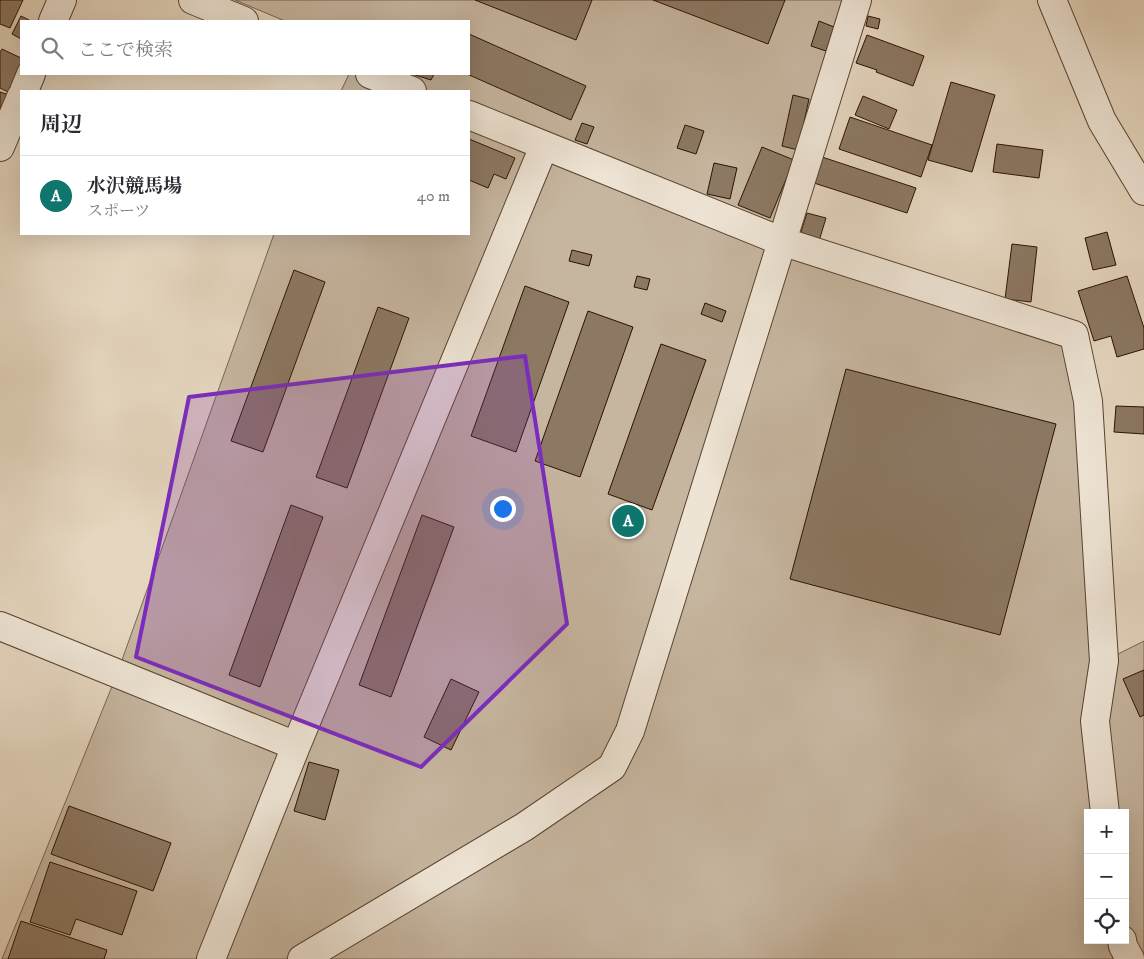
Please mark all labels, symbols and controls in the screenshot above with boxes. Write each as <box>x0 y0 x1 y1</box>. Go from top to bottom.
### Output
search box <box>20 20 470 75</box>
icon: search <box>38 34 66 62</box>
text: ここで検索 <box>78 39 173 62</box>
text: 周辺 <box>40 112 82 138</box>
text: 水沢競馬場 <box>87 175 182 198</box>
text: A <box>51 186 61 206</box>
text: 40 m <box>417 186 450 206</box>
text: スポーツ <box>87 201 150 221</box>
your location <box>490 496 516 522</box>
pin: A <box>612 502 644 540</box>
map controls <box>1084 809 1129 944</box>
button: + <box>1084 809 1129 854</box>
button: − <box>1084 854 1129 899</box>
button: locate <box>1084 899 1129 944</box>

